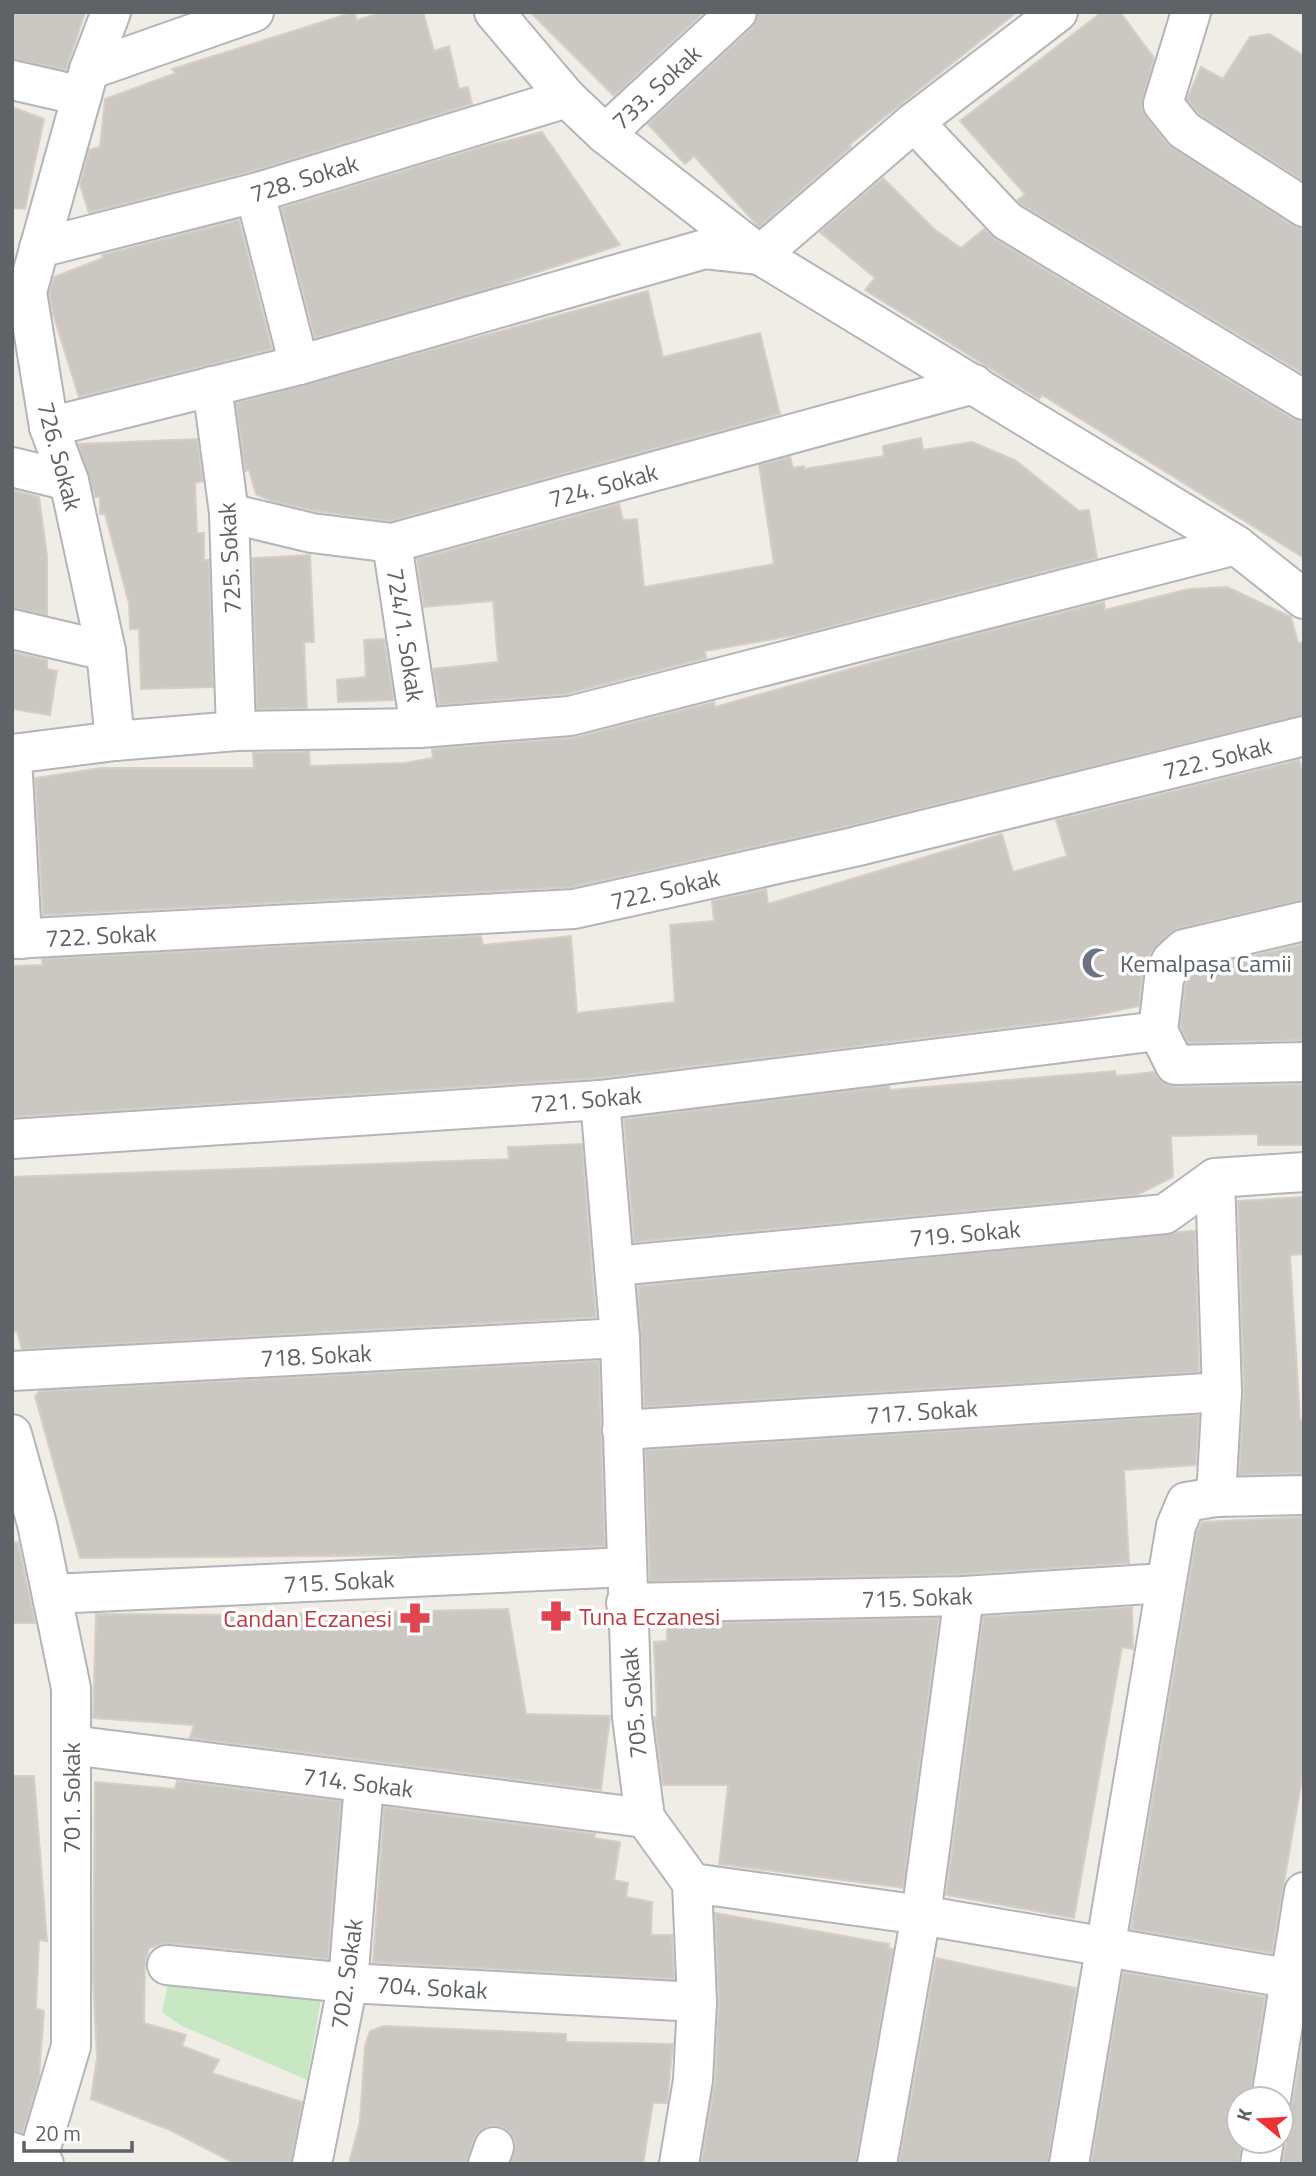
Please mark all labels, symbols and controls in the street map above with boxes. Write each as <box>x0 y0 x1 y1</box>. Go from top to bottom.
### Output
street label: 733. Sokak <box>603 36 709 138</box>
street label: 728. Sokak <box>245 144 363 212</box>
street label: 726. Sokak <box>28 398 92 515</box>
street label: 724. Sokak <box>545 453 662 517</box>
street label: 725. Sokak <box>208 501 250 615</box>
street label: 724/1. Sokak <box>378 566 434 705</box>
street label: 722. Sokak <box>1159 727 1276 789</box>
street label: 722. Sokak <box>607 859 724 919</box>
street label: 722. Sokak <box>44 914 158 956</box>
place label: Kemalpaşa Camii <box>1120 945 1292 981</box>
mosque icon: Kemalpaşa Camii <box>1080 946 1114 980</box>
street label: 721. Sokak <box>529 1076 644 1122</box>
street label: 719. Sokak <box>908 1210 1023 1256</box>
street label: 718. Sokak <box>259 1334 373 1376</box>
street label: 717. Sokak <box>865 1389 979 1433</box>
street label: 715. Sokak <box>282 1560 396 1602</box>
street label: 715. Sokak <box>861 1577 974 1617</box>
place label: Tuna Eczanesi <box>579 1598 720 1634</box>
pharmacy icon: Tuna Eczanesi <box>539 1599 573 1633</box>
place label: Candan Eczanesi <box>223 1600 392 1636</box>
pharmacy icon: Candan Eczanesi <box>398 1601 432 1635</box>
street label: 705. Sokak <box>610 1645 656 1760</box>
street label: 701. Sokak <box>53 1742 89 1854</box>
street label: 714. Sokak <box>301 1757 416 1807</box>
street label: 702. Sokak <box>320 1916 372 2032</box>
street label: 704. Sokak <box>375 1966 489 2008</box>
north arrow <box>1225 2085 1295 2155</box>
text: K <box>1228 2105 1259 2124</box>
scale bar <box>24 2110 133 2154</box>
text: 20 m <box>35 2117 81 2149</box>

